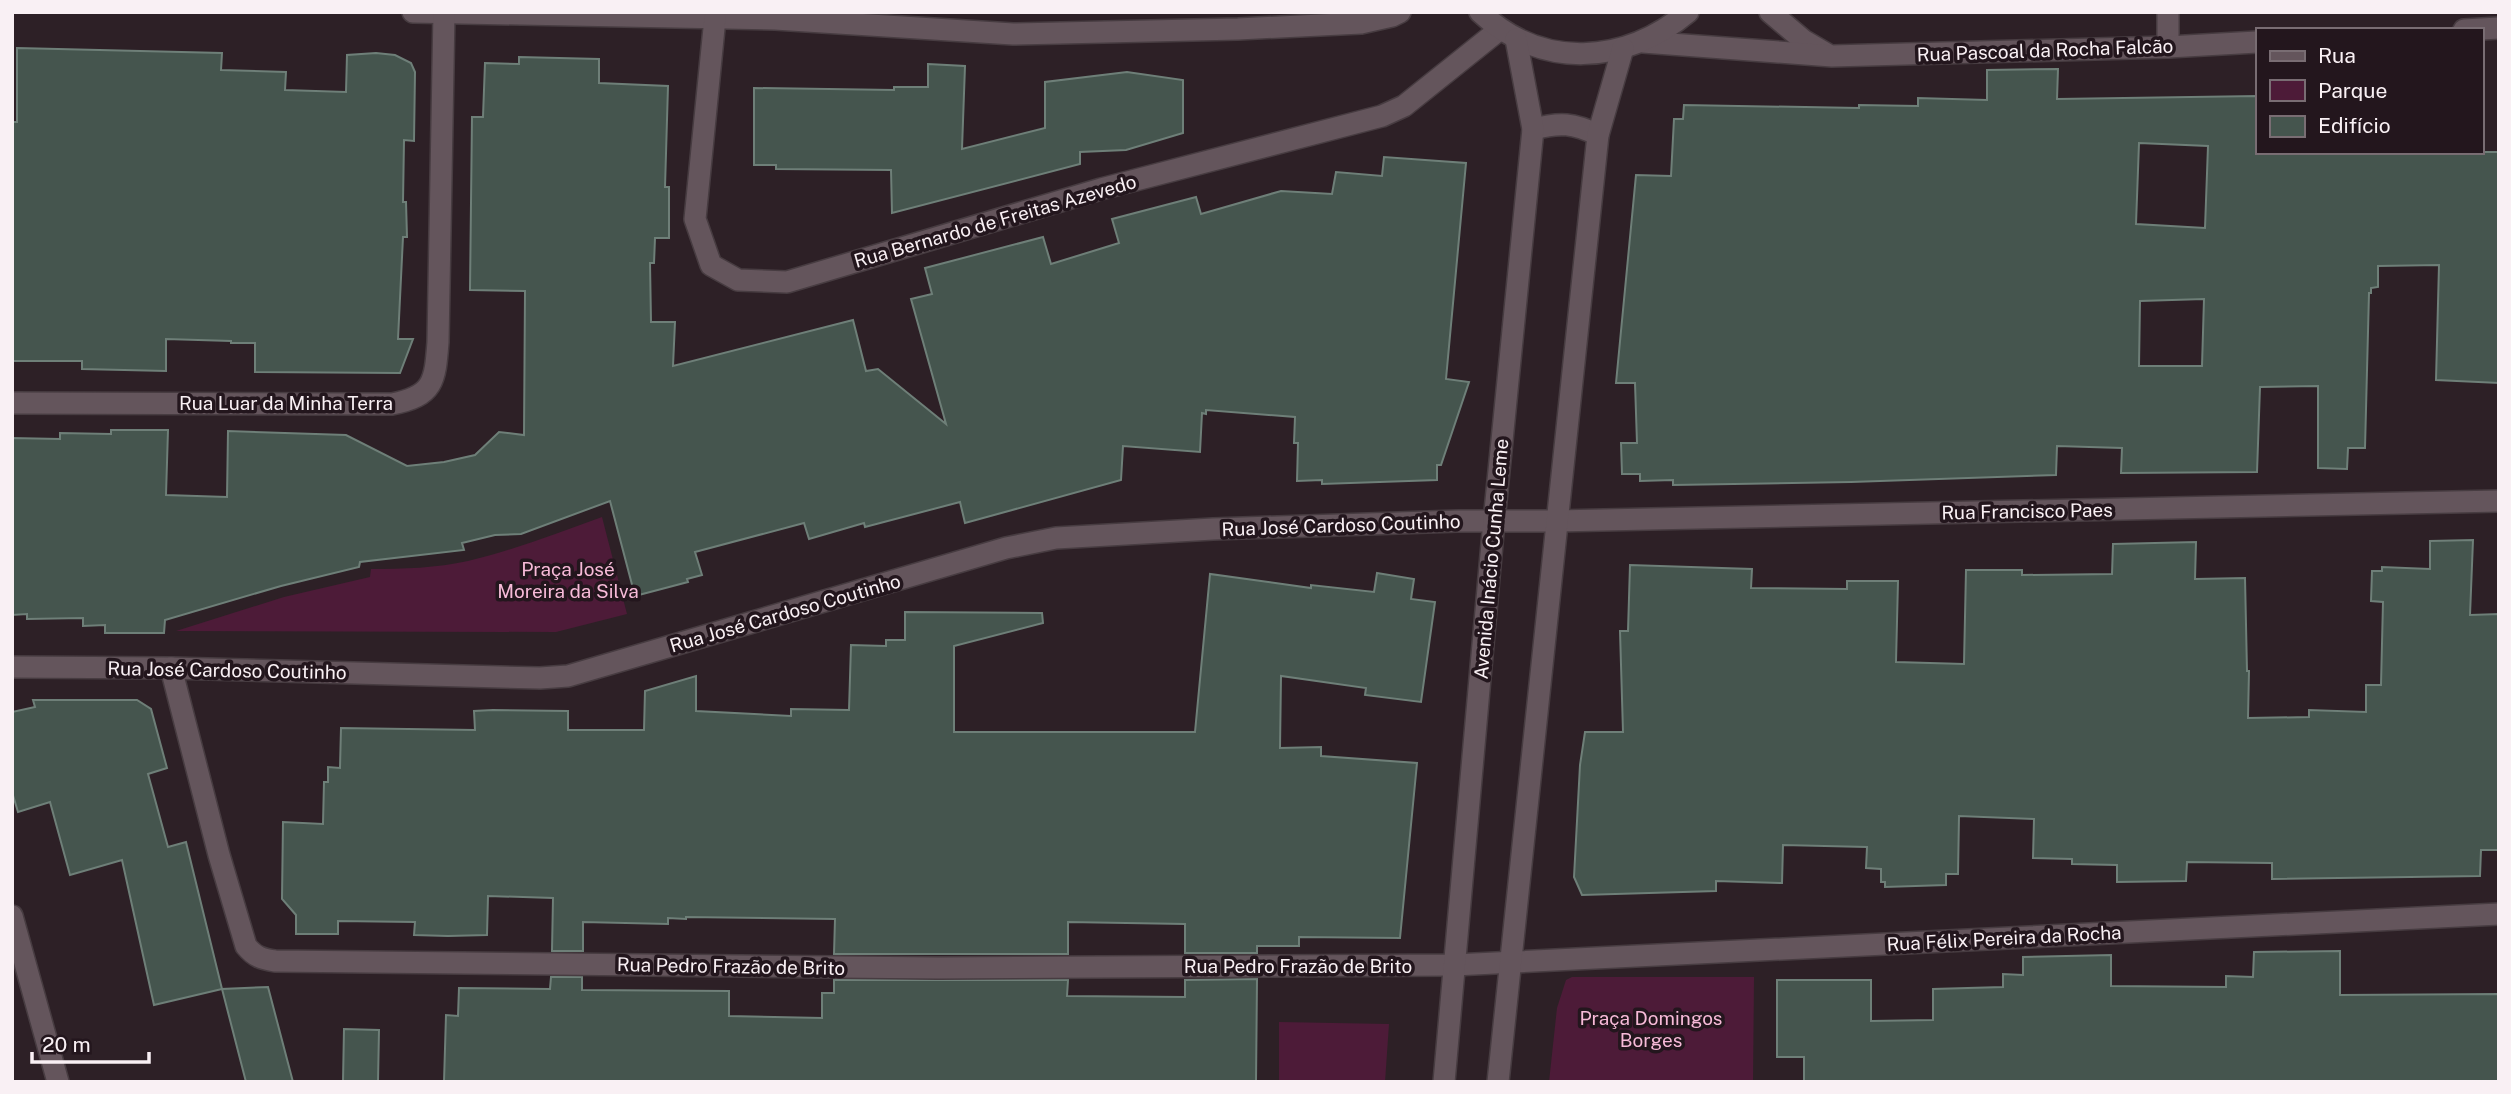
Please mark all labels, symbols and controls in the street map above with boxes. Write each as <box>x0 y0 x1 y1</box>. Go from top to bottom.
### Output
legend <box>2256 28 2483 154</box>
street label: Rua Pascoal da Rocha Falcão <box>1916 35 2174 65</box>
text: Rua <box>2318 43 2356 68</box>
text: Parque <box>2318 78 2387 103</box>
text: Edifício <box>2318 113 2391 138</box>
street label: Rua Bernardo de Freitas Azevedo <box>851 170 1139 272</box>
street label: Rua Luar da Minha Terra <box>179 392 393 414</box>
street label: Avenida Inácio Cunha Leme <box>1470 438 1512 680</box>
street label: Rua Francisco Paes <box>1941 499 2113 523</box>
street label: Rua José Cardoso Coutinho <box>1221 510 1461 540</box>
park label: Praça José Moreira da Silva <box>497 558 639 602</box>
street label: Rua José Cardoso Coutinho <box>667 569 903 657</box>
street label: Rua José Cardoso Coutinho <box>107 657 347 683</box>
street label: Rua Félix Pereira da Rocha <box>1886 921 2122 955</box>
street label: Rua Pedro Frazão de Brito <box>617 953 845 979</box>
street label: Rua Pedro Frazão de Brito <box>1184 955 1412 977</box>
park label: Praça Domingos Borges <box>1580 1007 1722 1051</box>
scale bar <box>32 1020 149 1064</box>
text: 20 m <box>42 1032 91 1057</box>

